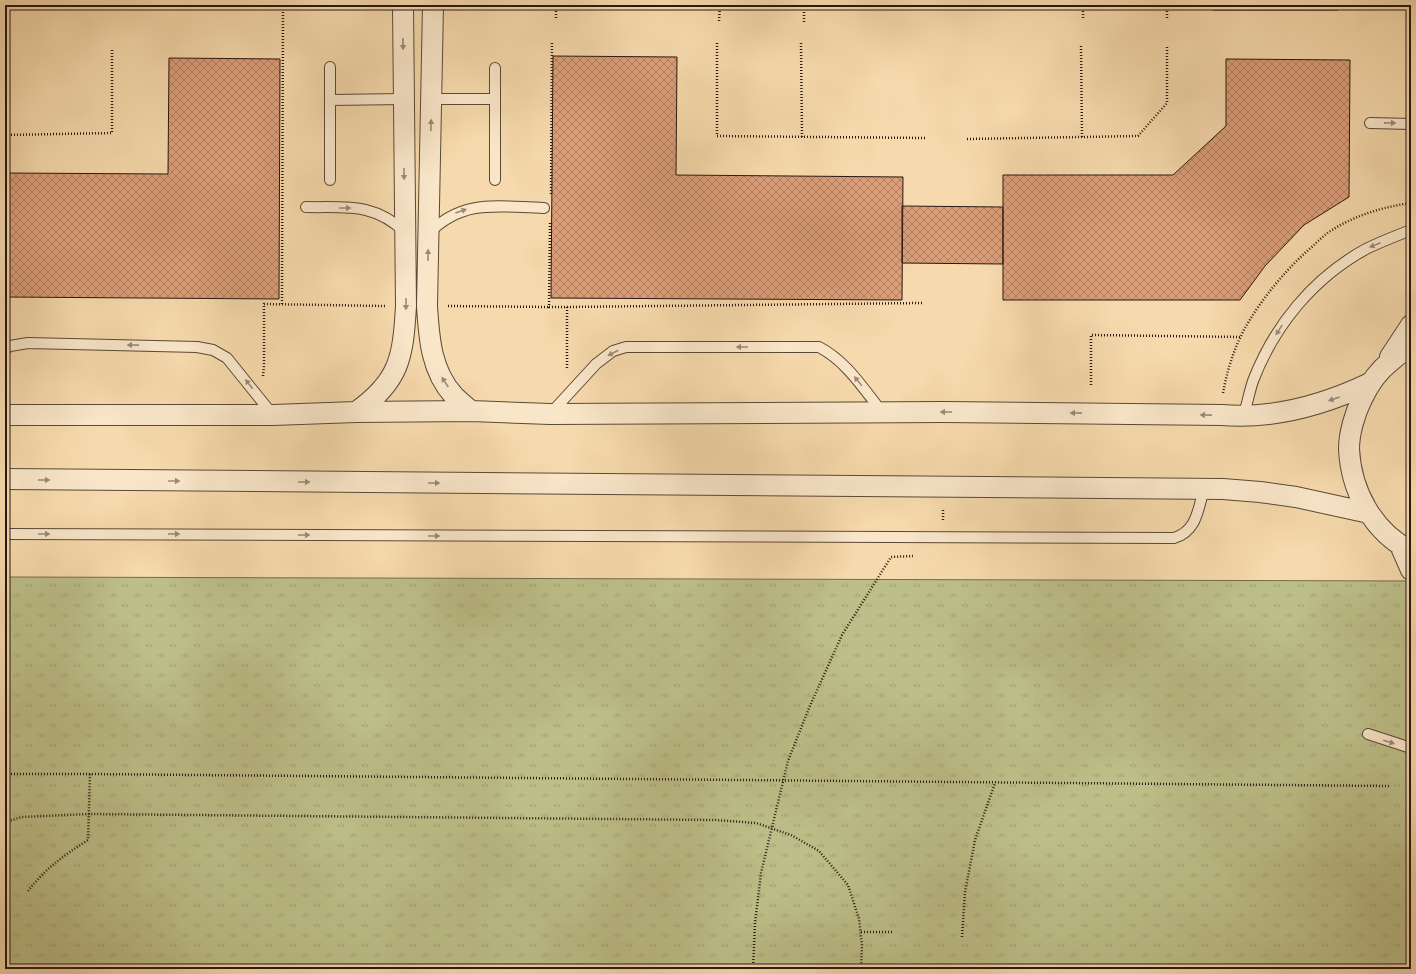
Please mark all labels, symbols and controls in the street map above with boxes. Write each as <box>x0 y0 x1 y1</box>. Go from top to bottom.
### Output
one-way arrow <box>400 38 406 51</box>
one-way arrow <box>428 118 434 131</box>
one-way arrow <box>1384 120 1397 126</box>
one-way arrow <box>401 168 408 180</box>
one-way arrow <box>339 205 352 211</box>
one-way arrow <box>455 208 467 214</box>
one-way arrow <box>1368 243 1380 249</box>
one-way arrow <box>425 249 432 261</box>
one-way arrow <box>403 298 409 311</box>
one-way arrow <box>1275 325 1283 335</box>
one-way arrow <box>127 342 139 349</box>
one-way arrow <box>735 344 748 350</box>
one-way arrow <box>607 350 619 356</box>
one-way arrow <box>853 376 862 387</box>
one-way arrow <box>441 377 449 387</box>
one-way arrow <box>245 379 253 389</box>
one-way arrow <box>1328 396 1340 402</box>
one-way arrow <box>939 409 952 415</box>
one-way arrow <box>1069 410 1082 416</box>
one-way arrow <box>1200 411 1212 418</box>
one-way arrow <box>38 477 51 483</box>
one-way arrow <box>168 478 181 484</box>
one-way arrow <box>298 479 311 485</box>
one-way arrow <box>428 480 441 486</box>
one-way arrow <box>38 531 51 537</box>
one-way arrow <box>168 531 180 538</box>
one-way arrow <box>298 532 311 538</box>
one-way arrow <box>428 533 441 539</box>
one-way arrow <box>1384 739 1396 745</box>

